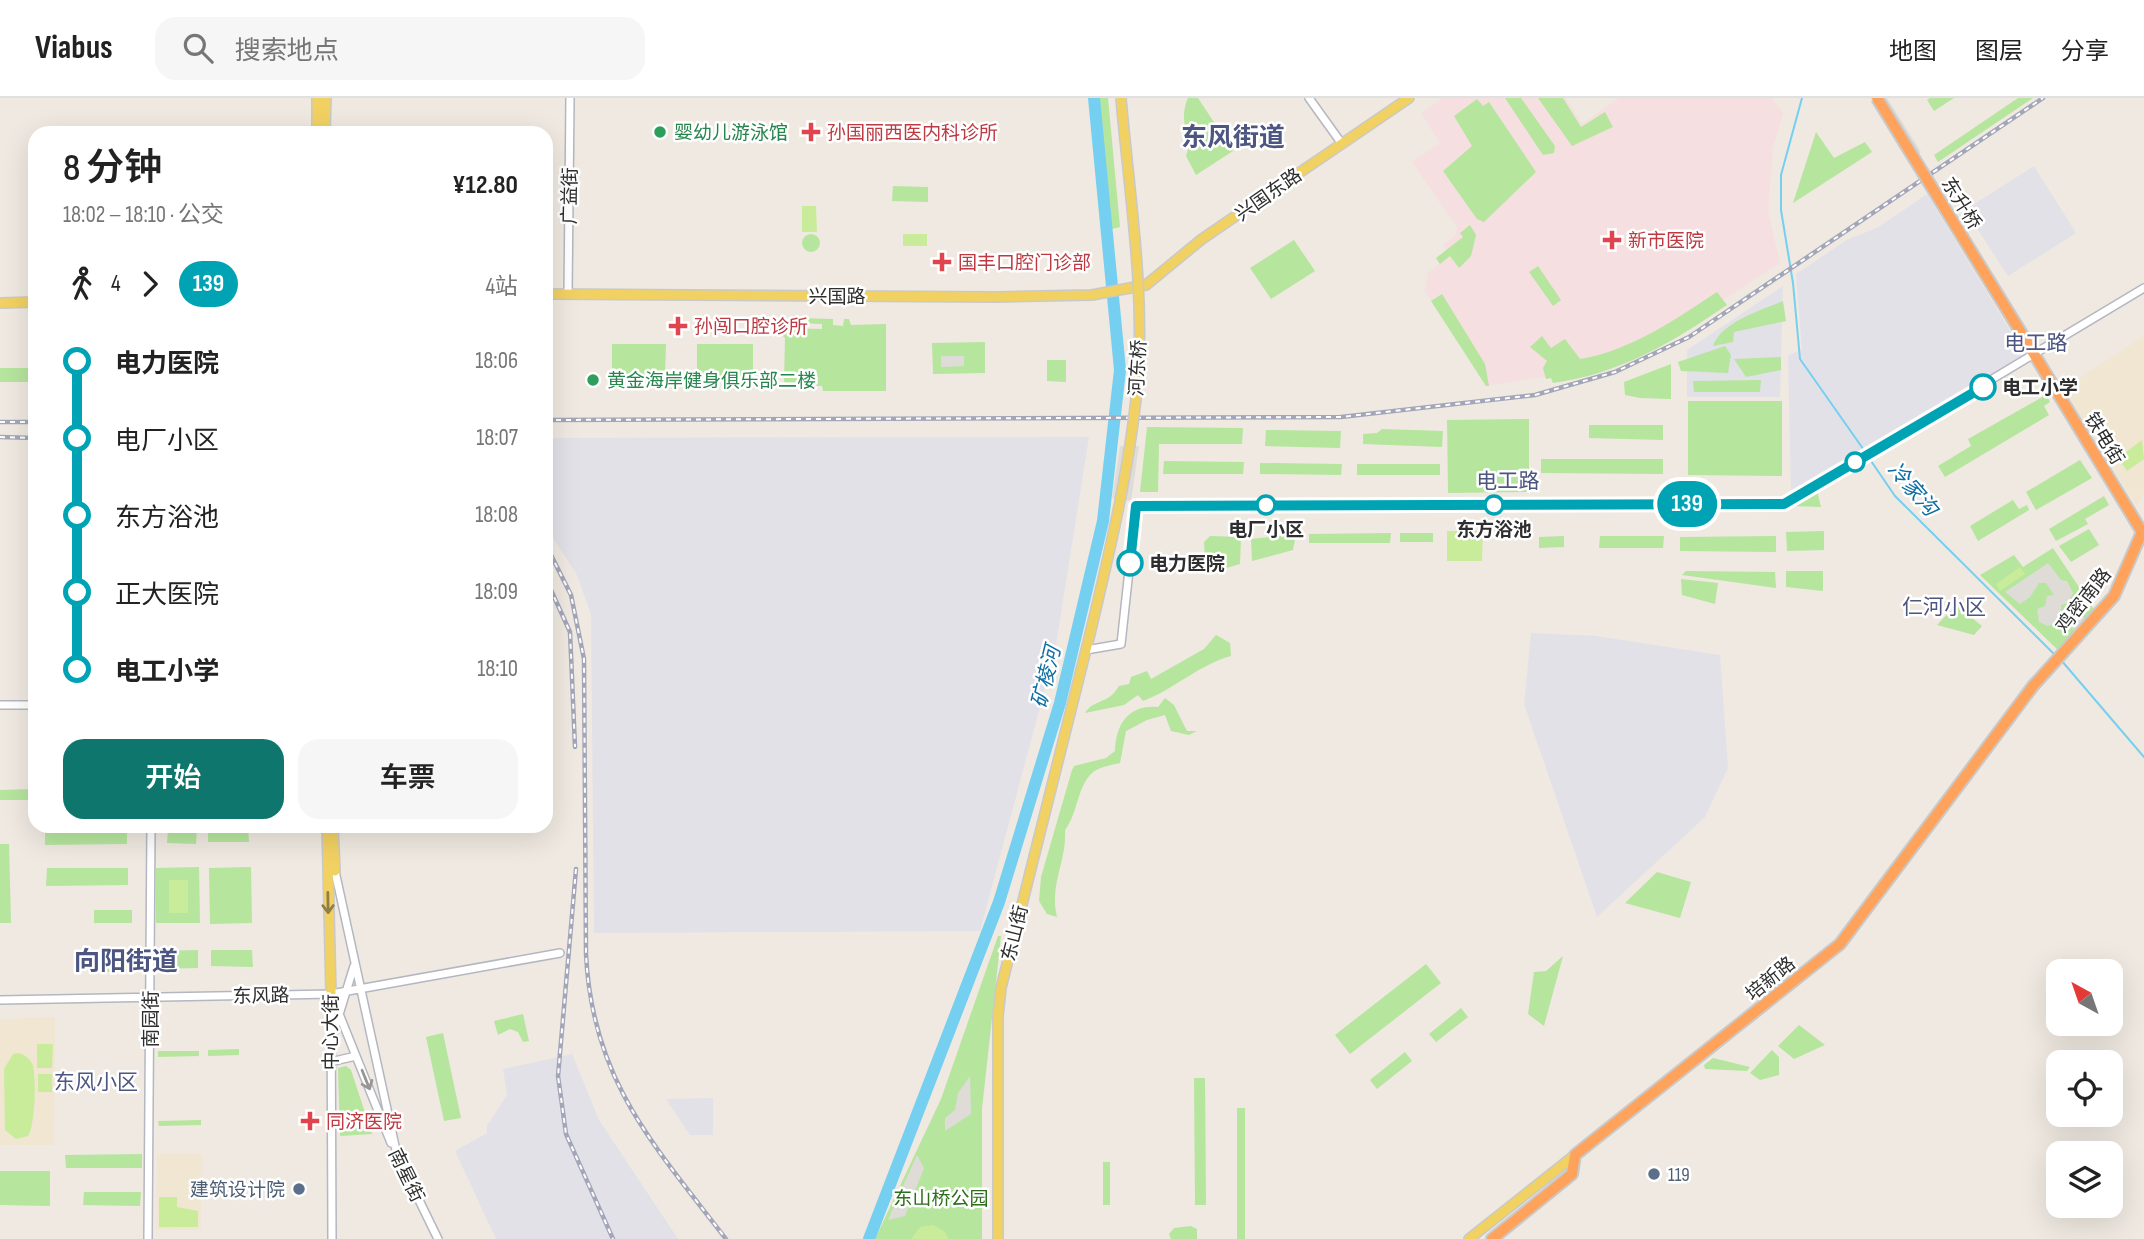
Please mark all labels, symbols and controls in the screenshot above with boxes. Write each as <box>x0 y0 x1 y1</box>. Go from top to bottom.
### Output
search box <box>155 17 645 80</box>
text: Viabus <box>35 28 113 68</box>
icon: search <box>179 29 217 67</box>
text: 搜索地点 <box>235 36 339 67</box>
text: 地图 <box>1889 37 1937 66</box>
text: 图层 <box>1975 37 2023 66</box>
text: 分享 <box>2061 37 2109 66</box>
place label: 婴幼儿游泳馆 <box>674 122 788 145</box>
marker: 孙国丽西医内科诊所 <box>801 122 821 142</box>
place label: 孙国丽西医内科诊所 <box>827 122 998 145</box>
district label: 东风街道 <box>1181 123 1285 154</box>
marker: 婴幼儿游泳馆 <box>652 124 668 140</box>
text: 8 分钟 <box>63 146 162 191</box>
street label: 兴国东路 <box>1231 164 1307 226</box>
street label: 广益街 <box>559 167 582 225</box>
text: ¥12.80 <box>452 170 518 201</box>
street label: 东升桥 <box>1936 174 1986 234</box>
text: 18:02 – 18:10 · 公交 <box>63 201 224 229</box>
marker: 新市医院 <box>1602 230 1622 250</box>
place label: 新市医院 <box>1628 230 1704 253</box>
marker: 国丰口腔门诊部 <box>932 252 952 272</box>
place label: 国丰口腔门诊部 <box>958 252 1091 275</box>
icon: walk <box>63 265 101 303</box>
icon: forward <box>131 265 169 303</box>
text: 139 <box>193 269 224 298</box>
text: 4 <box>111 270 121 298</box>
text: 4站 <box>485 273 518 301</box>
street label: 兴国路 <box>808 286 866 309</box>
marker: 孙闯口腔诊所 <box>668 316 688 336</box>
place label: 孙闯口腔诊所 <box>694 316 808 339</box>
district label: 电工路 <box>2005 331 2068 356</box>
street label: 河东桥 <box>1126 339 1151 397</box>
text: 18:06 <box>475 347 518 375</box>
text: 电力医院 <box>115 349 219 380</box>
place label: 黄金海岸健身俱乐部二楼 <box>607 370 816 393</box>
marker: 黄金海岸健身俱乐部二楼 <box>585 372 601 388</box>
marker: 电工小学 <box>1970 374 1996 400</box>
place label: 电工小学 <box>2002 377 2078 400</box>
street label: 铁电街 <box>2079 408 2128 469</box>
text: 18:07 <box>476 424 518 452</box>
text: 电厂小区 <box>115 426 219 457</box>
unlabelled marker <box>1845 452 1865 472</box>
water label: 冷家沟 <box>1883 457 1944 523</box>
district label: 电工路 <box>1477 469 1540 494</box>
line badge: 139 <box>1647 481 1727 527</box>
text: 139 <box>1671 489 1703 518</box>
marker: 电厂小区 <box>1256 495 1276 515</box>
marker: 东方浴池 <box>1484 495 1504 515</box>
text: 18:08 <box>475 501 518 529</box>
text: 东方浴池 <box>115 503 219 534</box>
place label: 电厂小区 <box>1228 519 1304 542</box>
place label: 东方浴池 <box>1456 519 1532 542</box>
marker: 电力医院 <box>1117 550 1143 576</box>
place label: 电力医院 <box>1149 553 1225 576</box>
street label: 鸡密南路 <box>2052 564 2117 638</box>
text: 18:09 <box>475 578 518 606</box>
text: 正大医院 <box>115 580 219 611</box>
district label: 仁河小区 <box>1902 595 1986 620</box>
water label: 矿棱河 <box>1027 640 1067 711</box>
text: 18:10 <box>477 655 518 683</box>
text: 电工小学 <box>115 657 219 688</box>
button: 开始 <box>63 739 284 819</box>
button: 车票 <box>298 739 518 819</box>
one-way arrow <box>322 892 335 915</box>
street label: 东山街 <box>997 903 1034 964</box>
district label: 向阳街道 <box>74 947 178 978</box>
street label: 培新路 <box>1742 952 1800 1006</box>
north arrow <box>2046 959 2123 1036</box>
map controls <box>2046 959 2123 1218</box>
street label: 东风路 <box>232 985 290 1008</box>
street label: 南园街 <box>140 990 163 1048</box>
street label: 中心大街 <box>320 994 343 1070</box>
button: locate <box>2046 1050 2123 1127</box>
one-way arrow <box>360 1069 373 1090</box>
district label: 东风小区 <box>54 1070 138 1095</box>
marker: 同济医院 <box>300 1111 320 1131</box>
place label: 同济医院 <box>326 1111 402 1134</box>
button: layers <box>2046 1141 2123 1218</box>
street label: 南星街 <box>383 1145 428 1206</box>
place label: 119 <box>1668 1164 1690 1187</box>
marker: 119 <box>1646 1166 1662 1182</box>
place label: 建筑设计院 <box>190 1179 285 1202</box>
marker: 建筑设计院 <box>291 1181 307 1197</box>
park label: 东山桥公园 <box>893 1188 989 1211</box>

